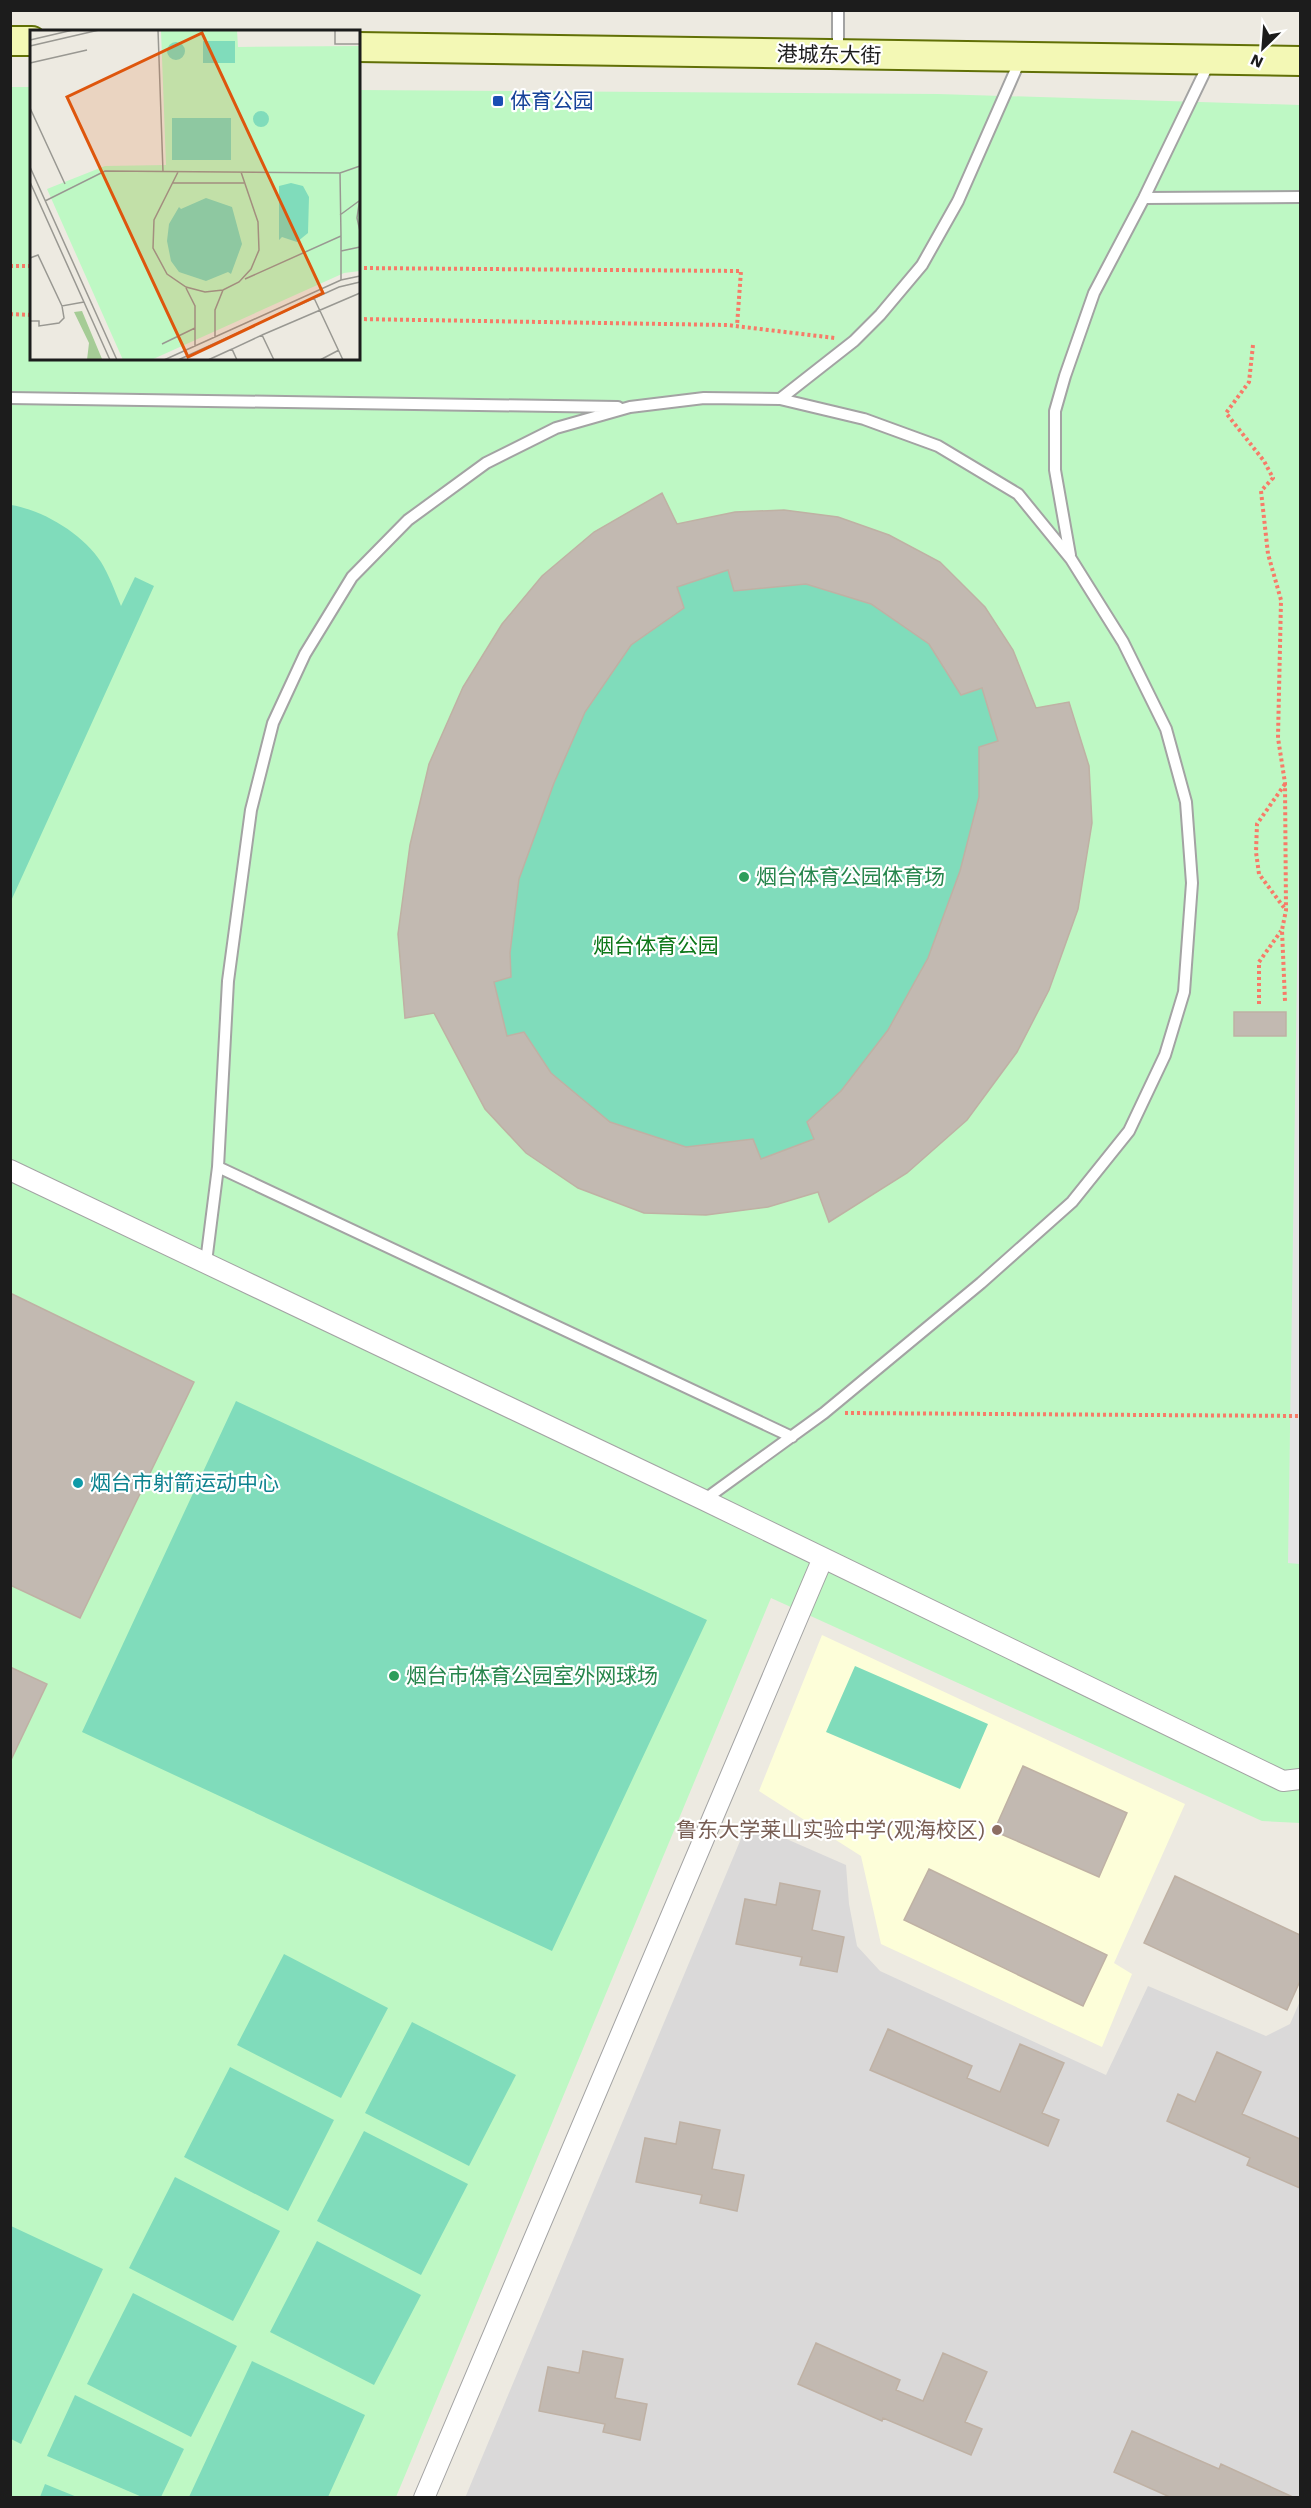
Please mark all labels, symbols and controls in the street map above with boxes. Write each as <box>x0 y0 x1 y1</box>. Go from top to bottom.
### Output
north arrow <box>1233 18 1293 78</box>
inset map <box>30 30 360 360</box>
street label: 港城东大街 <box>776 41 882 68</box>
text: N <box>1247 50 1266 72</box>
place label: 体育公园 <box>510 88 594 113</box>
marker: 体育公园 <box>491 94 505 108</box>
place label: 烟台体育公园体育场 <box>756 864 945 889</box>
marker: 烟台体育公园体育场 <box>737 870 751 884</box>
park label: 烟台体育公园 <box>593 933 719 958</box>
place label: 烟台市射箭运动中心 <box>90 1470 279 1495</box>
marker: 烟台市射箭运动中心 <box>71 1476 85 1490</box>
place label: 烟台市体育公园室外网球场 <box>406 1663 658 1688</box>
marker: 烟台市体育公园室外网球场 <box>387 1669 401 1683</box>
place label: 鲁东大学莱山实验中学(观海校区) <box>676 1817 985 1842</box>
marker: 鲁东大学莱山实验中学(观海校区) <box>990 1823 1004 1837</box>

